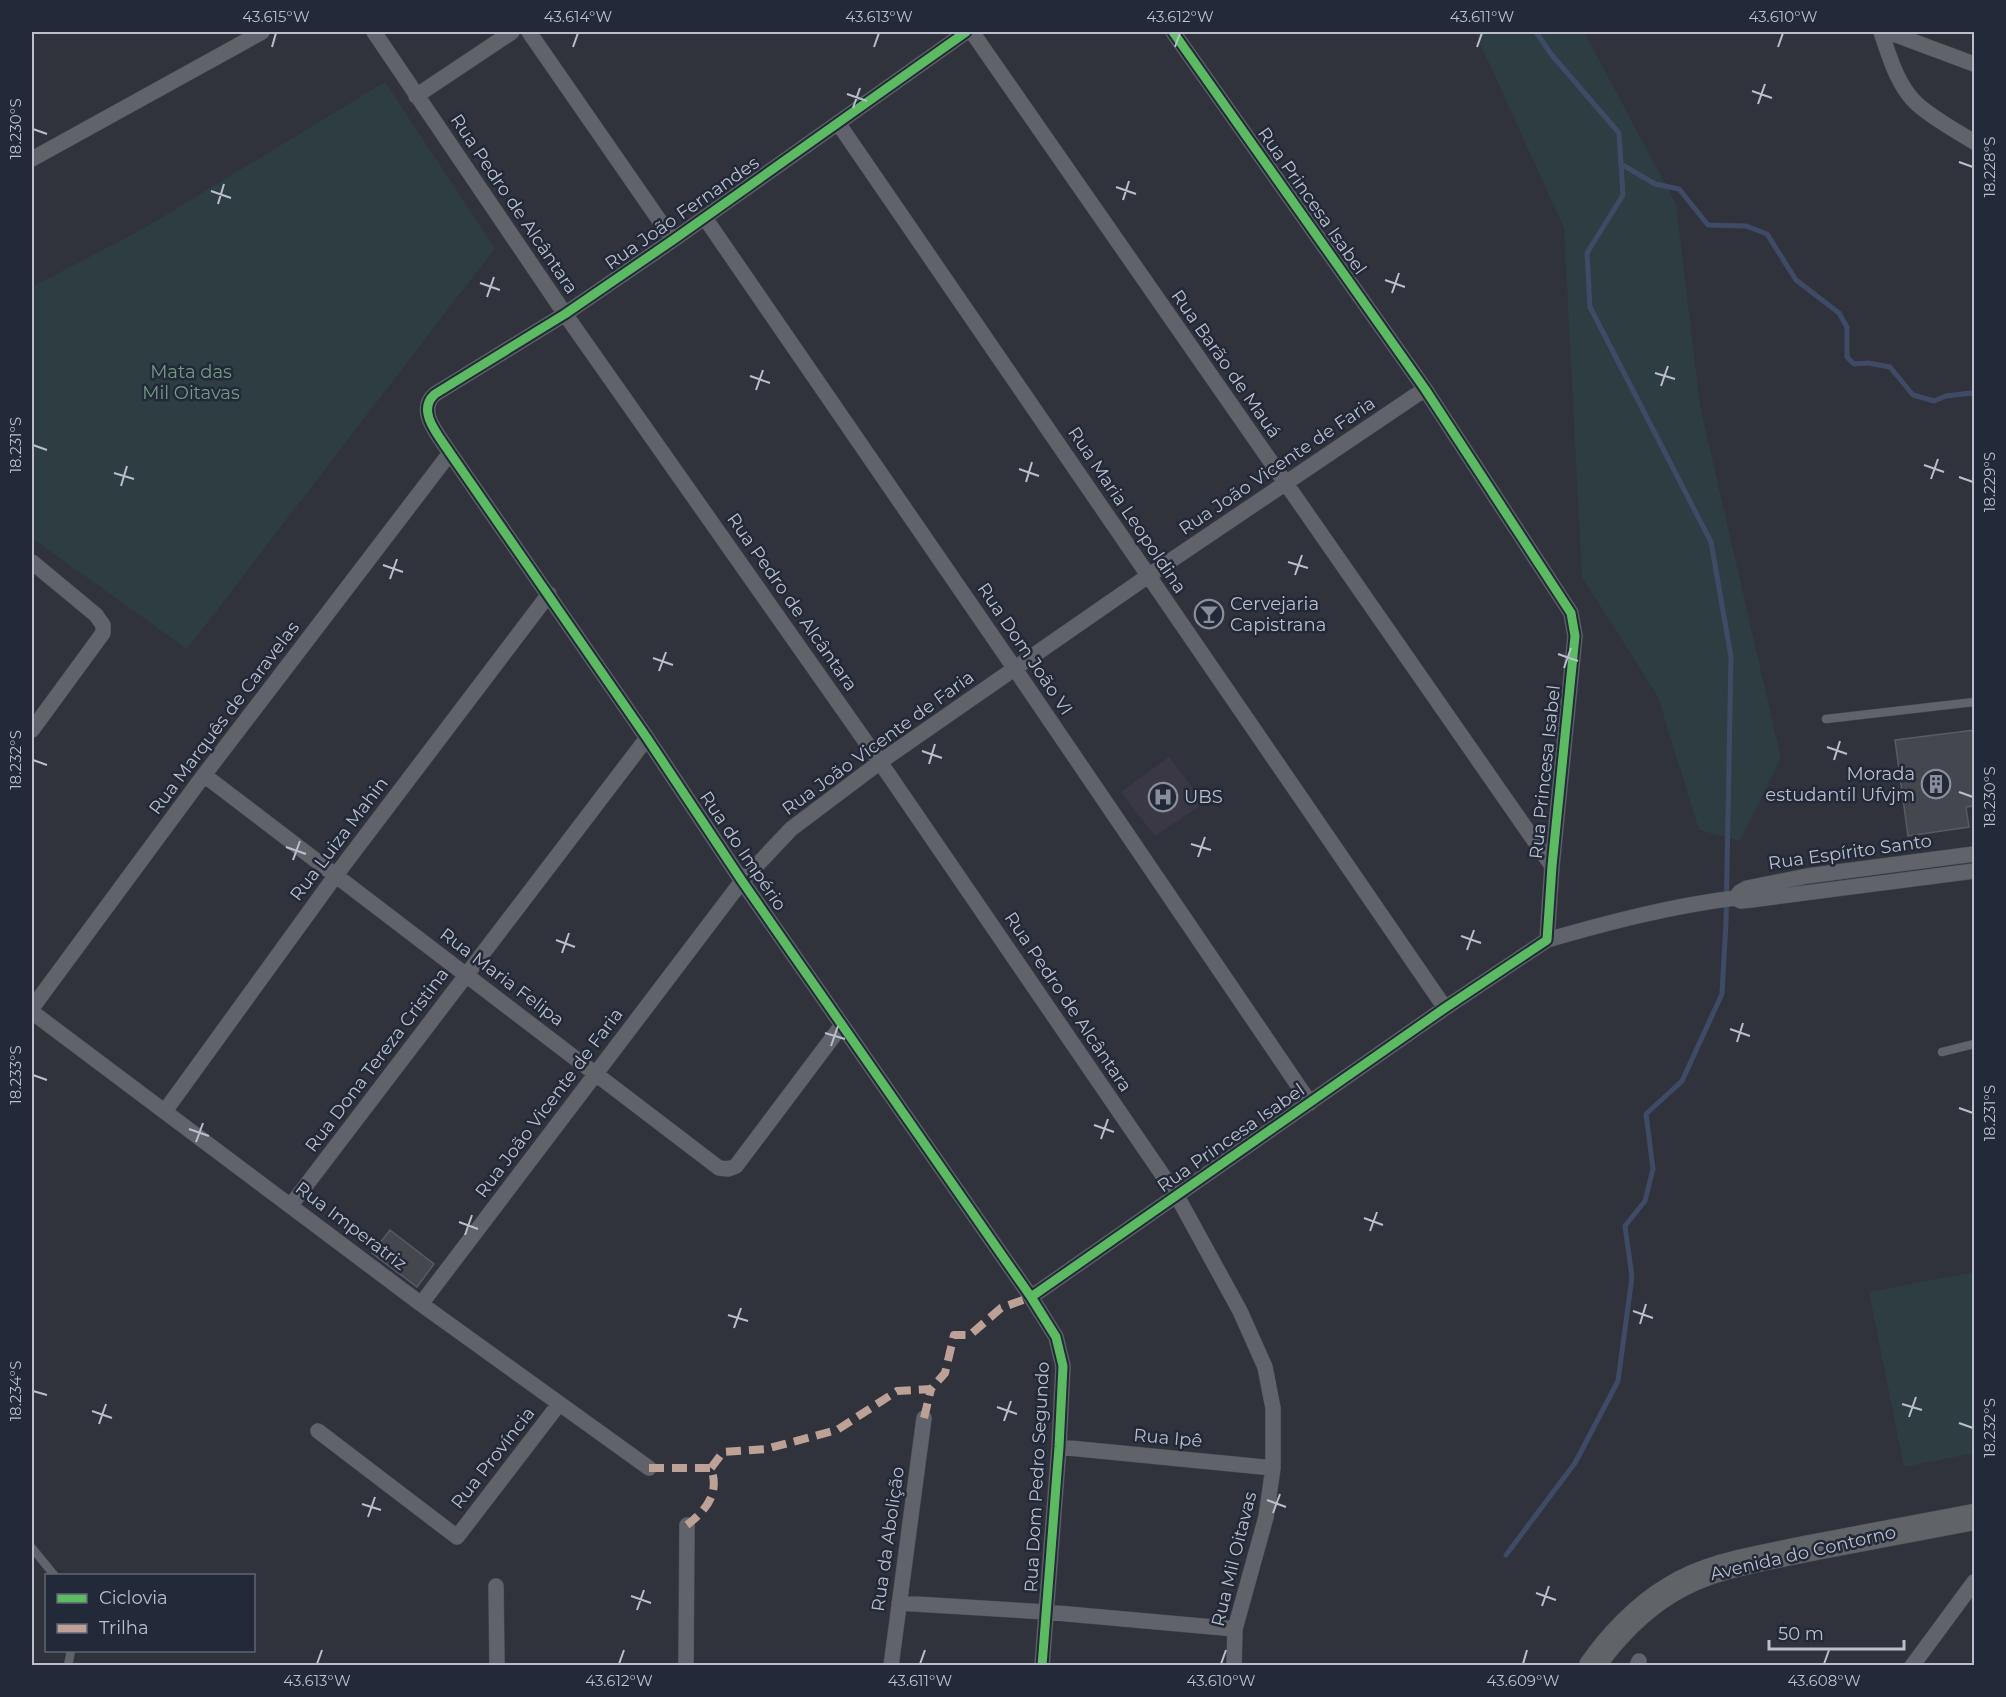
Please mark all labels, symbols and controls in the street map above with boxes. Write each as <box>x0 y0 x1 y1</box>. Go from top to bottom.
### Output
text: 43.615°W <box>242 7 310 26</box>
text: 43.614°W <box>544 7 613 26</box>
text: 43.613°W <box>845 7 913 26</box>
text: 43.612°W <box>1146 7 1214 26</box>
text: 43.611°W <box>1450 7 1515 26</box>
text: 43.610°W <box>1748 7 1818 26</box>
text: 18.230°S <box>6 98 25 160</box>
street label: Rua Pedro de Alcântara <box>446 110 582 298</box>
street label: Rua Princesa Isabel <box>1253 123 1371 279</box>
text: 18.228°S <box>1980 137 1999 197</box>
street label: Rua João Fernandes <box>601 151 763 275</box>
street label: Rua Barão de Mauá <box>1166 286 1286 442</box>
park label: Mata das Mil Oitavas <box>142 361 240 404</box>
street label: Rua João Vicente de Faria <box>1175 392 1379 540</box>
text: 18.231°S <box>6 417 25 473</box>
street label: Rua Maria Leopoldina <box>1063 422 1191 598</box>
text: 18.229°S <box>1980 452 1999 512</box>
street label: Rua Pedro de Alcântara <box>722 509 862 695</box>
street label: Rua Dom João VI <box>973 579 1077 719</box>
place label: Cervejaria Capistrana <box>1230 593 1326 636</box>
bar icon: Cervejaria Capistrana <box>1193 598 1225 630</box>
street label: Rua Marquês de Caravelas <box>144 617 304 819</box>
street label: Rua João Vicente de Faria <box>778 666 978 820</box>
street label: Rua Princesa Isabel <box>1525 684 1565 860</box>
text: 18.232°S <box>6 730 25 790</box>
place label: Morada estudantil Ufvjm <box>1765 763 1915 806</box>
text: 18.230°S <box>1980 766 1999 828</box>
building icon: Morada estudantil Ufvjm <box>1920 768 1952 800</box>
street label: Rua Luiza Mahin <box>285 773 393 905</box>
hospital icon: UBS <box>1147 781 1179 813</box>
place label: UBS <box>1184 786 1223 808</box>
street label: Rua do Império <box>695 787 791 915</box>
street label: Rua Espírito Santo <box>1767 830 1933 874</box>
street label: Rua Pedro de Alcântara <box>1000 908 1136 1096</box>
street label: Rua Maria Felipa <box>436 923 568 1031</box>
street label: Rua Dona Tereza Cristina <box>301 964 453 1156</box>
street label: Rua João Vicente de Faria <box>470 1004 628 1202</box>
text: 18.233°S <box>6 1045 25 1105</box>
street label: Rua Princesa Isabel <box>1153 1079 1309 1197</box>
text: 18.231°S <box>1980 1085 1999 1141</box>
street label: Rua Imperatriz <box>291 1177 411 1275</box>
text: 18.234°S <box>6 1361 25 1421</box>
street label: Rua Dom Pedro Segundo <box>1020 1361 1054 1593</box>
text: 18.232°S <box>1980 1398 1999 1458</box>
street label: Rua Província <box>446 1403 540 1513</box>
street label: Rua Ipê <box>1133 1424 1203 1452</box>
street label: Rua da Abolição <box>867 1465 909 1613</box>
street label: Rua Mil Oitavas <box>1207 1489 1261 1629</box>
street label: Avenida do Contorno <box>1708 1521 1898 1585</box>
legend <box>45 1574 255 1652</box>
text: Ciclovia <box>99 1587 168 1609</box>
scale bar <box>1769 1613 1904 1651</box>
text: Trilha <box>99 1617 149 1639</box>
text: 50 m <box>1778 1623 1824 1645</box>
text: 43.613°W <box>283 1671 351 1690</box>
text: 43.612°W <box>585 1671 653 1690</box>
text: 43.611°W <box>888 1671 953 1690</box>
text: 43.610°W <box>1186 1671 1256 1690</box>
text: 43.609°W <box>1487 1671 1560 1690</box>
text: 43.608°W <box>1787 1671 1861 1690</box>

